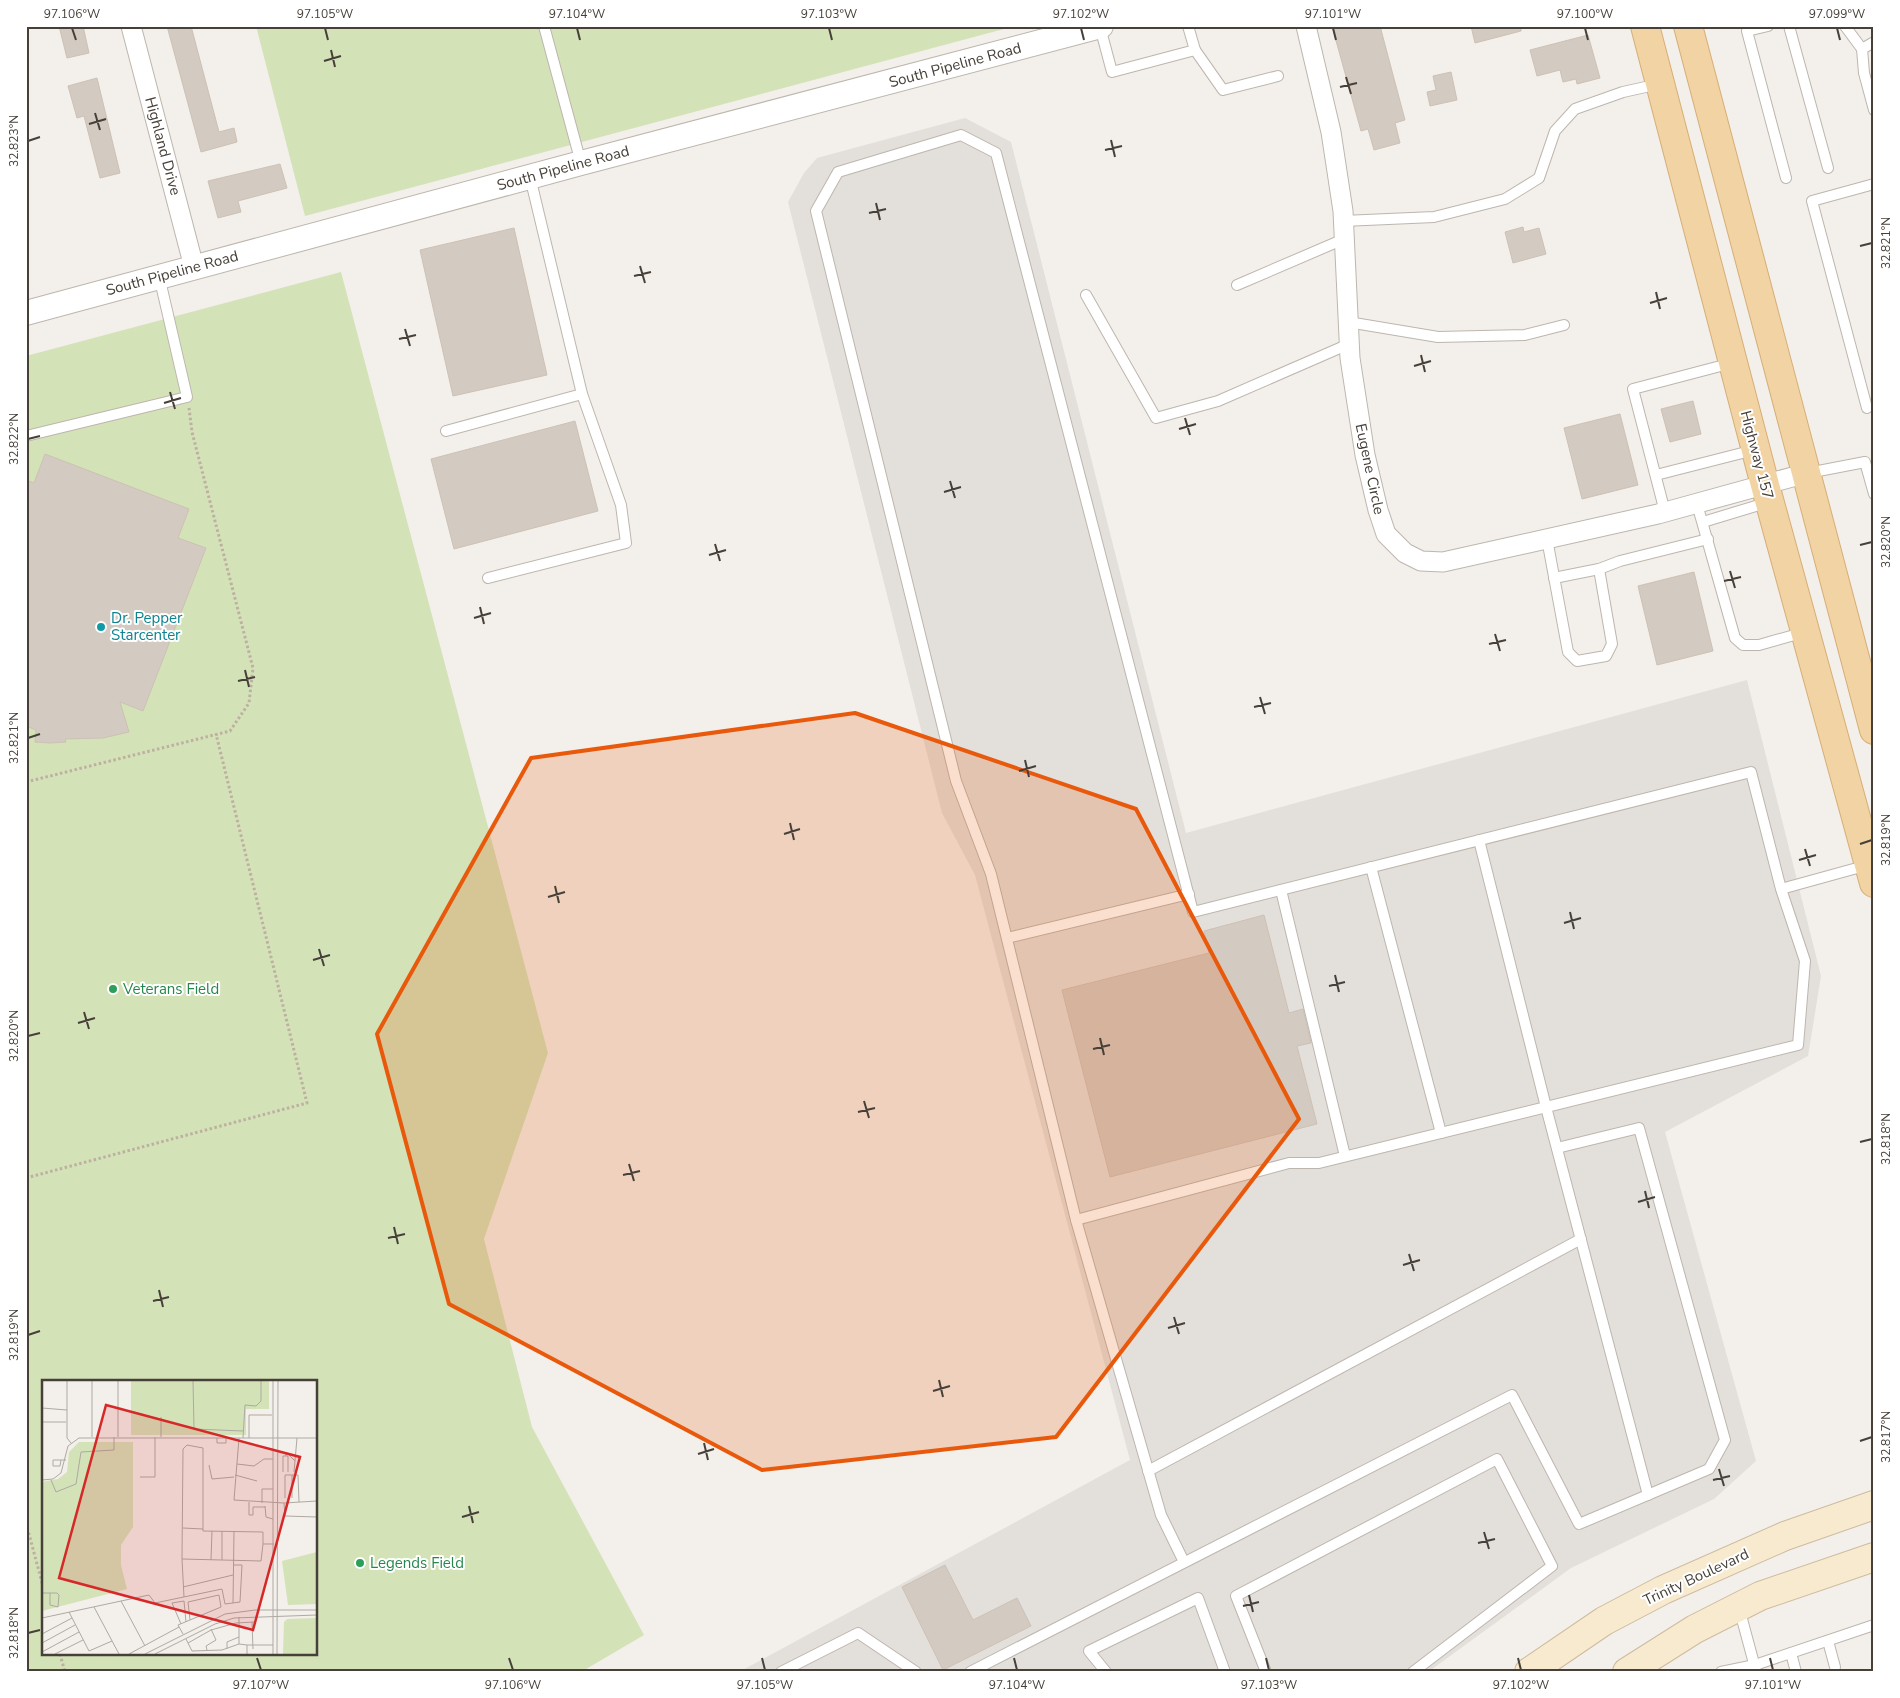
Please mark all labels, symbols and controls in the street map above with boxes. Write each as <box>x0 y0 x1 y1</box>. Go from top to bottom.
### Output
text: 97.106°W <box>44 6 100 22</box>
text: 97.105°W <box>297 6 353 22</box>
text: 97.104°W <box>549 6 605 22</box>
text: 97.103°W <box>801 6 857 22</box>
text: 97.102°W <box>1053 6 1109 22</box>
text: 97.101°W <box>1305 6 1361 22</box>
text: 97.100°W <box>1557 6 1613 22</box>
text: 97.099°W <box>1809 6 1865 22</box>
street label: South Pipeline Road <box>886 38 1024 92</box>
street label: Highland Drive <box>140 94 186 198</box>
text: 32.823°N <box>6 115 22 167</box>
street label: South Pipeline Road <box>494 141 632 195</box>
text: 32.821°N <box>1878 217 1894 269</box>
street label: South Pipeline Road <box>103 246 241 300</box>
street label: Highway 157 <box>1736 408 1778 502</box>
text: 32.822°N <box>6 413 22 465</box>
street label: Eugene Circle <box>1351 422 1389 516</box>
text: 32.820°N <box>1878 516 1894 568</box>
place label: Dr. Pepper Starcenter <box>111 608 183 645</box>
marker: Dr. Pepper Starcenter <box>95 621 107 633</box>
text: 32.821°N <box>6 712 22 764</box>
text: 32.819°N <box>1878 814 1894 866</box>
place label: Veterans Field <box>122 979 219 999</box>
marker: Veterans Field <box>107 983 119 995</box>
text: 32.820°N <box>6 1010 22 1062</box>
text: 32.818°N <box>1878 1113 1894 1165</box>
text: 32.819°N <box>6 1309 22 1361</box>
inset map <box>42 1380 318 1656</box>
text: 32.817°N <box>1878 1411 1894 1463</box>
street label: Trinity Boulevard <box>1640 1544 1752 1610</box>
place label: Legends Field <box>370 1553 464 1573</box>
marker: Legends Field <box>354 1557 366 1569</box>
text: 32.818°N <box>6 1607 22 1659</box>
text: 97.107°W <box>233 1677 289 1693</box>
text: 97.106°W <box>485 1677 541 1693</box>
text: 97.105°W <box>737 1677 793 1693</box>
text: 97.104°W <box>989 1677 1045 1693</box>
text: 97.103°W <box>1241 1677 1297 1693</box>
text: 97.102°W <box>1493 1677 1549 1693</box>
text: 97.101°W <box>1745 1677 1801 1693</box>

